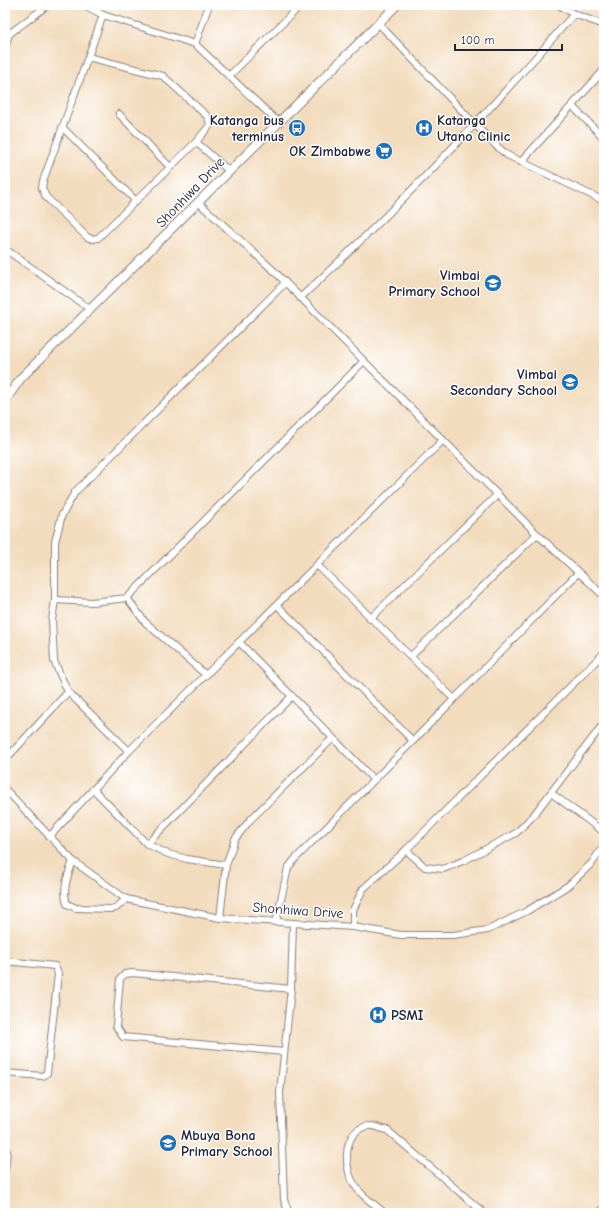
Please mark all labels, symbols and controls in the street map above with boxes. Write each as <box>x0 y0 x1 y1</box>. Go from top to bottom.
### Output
scale bar <box>455 26 562 52</box>
text: 100 m <box>461 33 494 47</box>
place label: Katanga bus terminus <box>210 112 284 145</box>
place label: Katanga Utano Clinic <box>437 112 511 145</box>
bus stop icon: Katanga bus terminus <box>287 118 307 138</box>
hospital icon: Katanga Utano Clinic <box>414 118 434 138</box>
supermarket icon: OK Zimbabwe <box>374 141 394 161</box>
place label: OK Zimbabwe <box>289 143 371 160</box>
street label: Shonhiwa Drive <box>153 154 228 231</box>
place label: Vimbai Primary School <box>389 267 480 300</box>
school or university icon: Vimbai Primary School <box>483 273 503 293</box>
place label: Vimbai Secondary School <box>450 366 557 399</box>
school or university icon: Vimbai Secondary School <box>560 372 580 392</box>
street label: Shonhiwa Drive <box>252 899 344 922</box>
hospital icon: PSMI <box>368 1005 388 1025</box>
place label: PSMI <box>391 1007 424 1024</box>
place label: Mbuya Bona Primary School <box>181 1127 272 1160</box>
school or university icon: Mbuya Bona Primary School <box>158 1133 178 1153</box>

